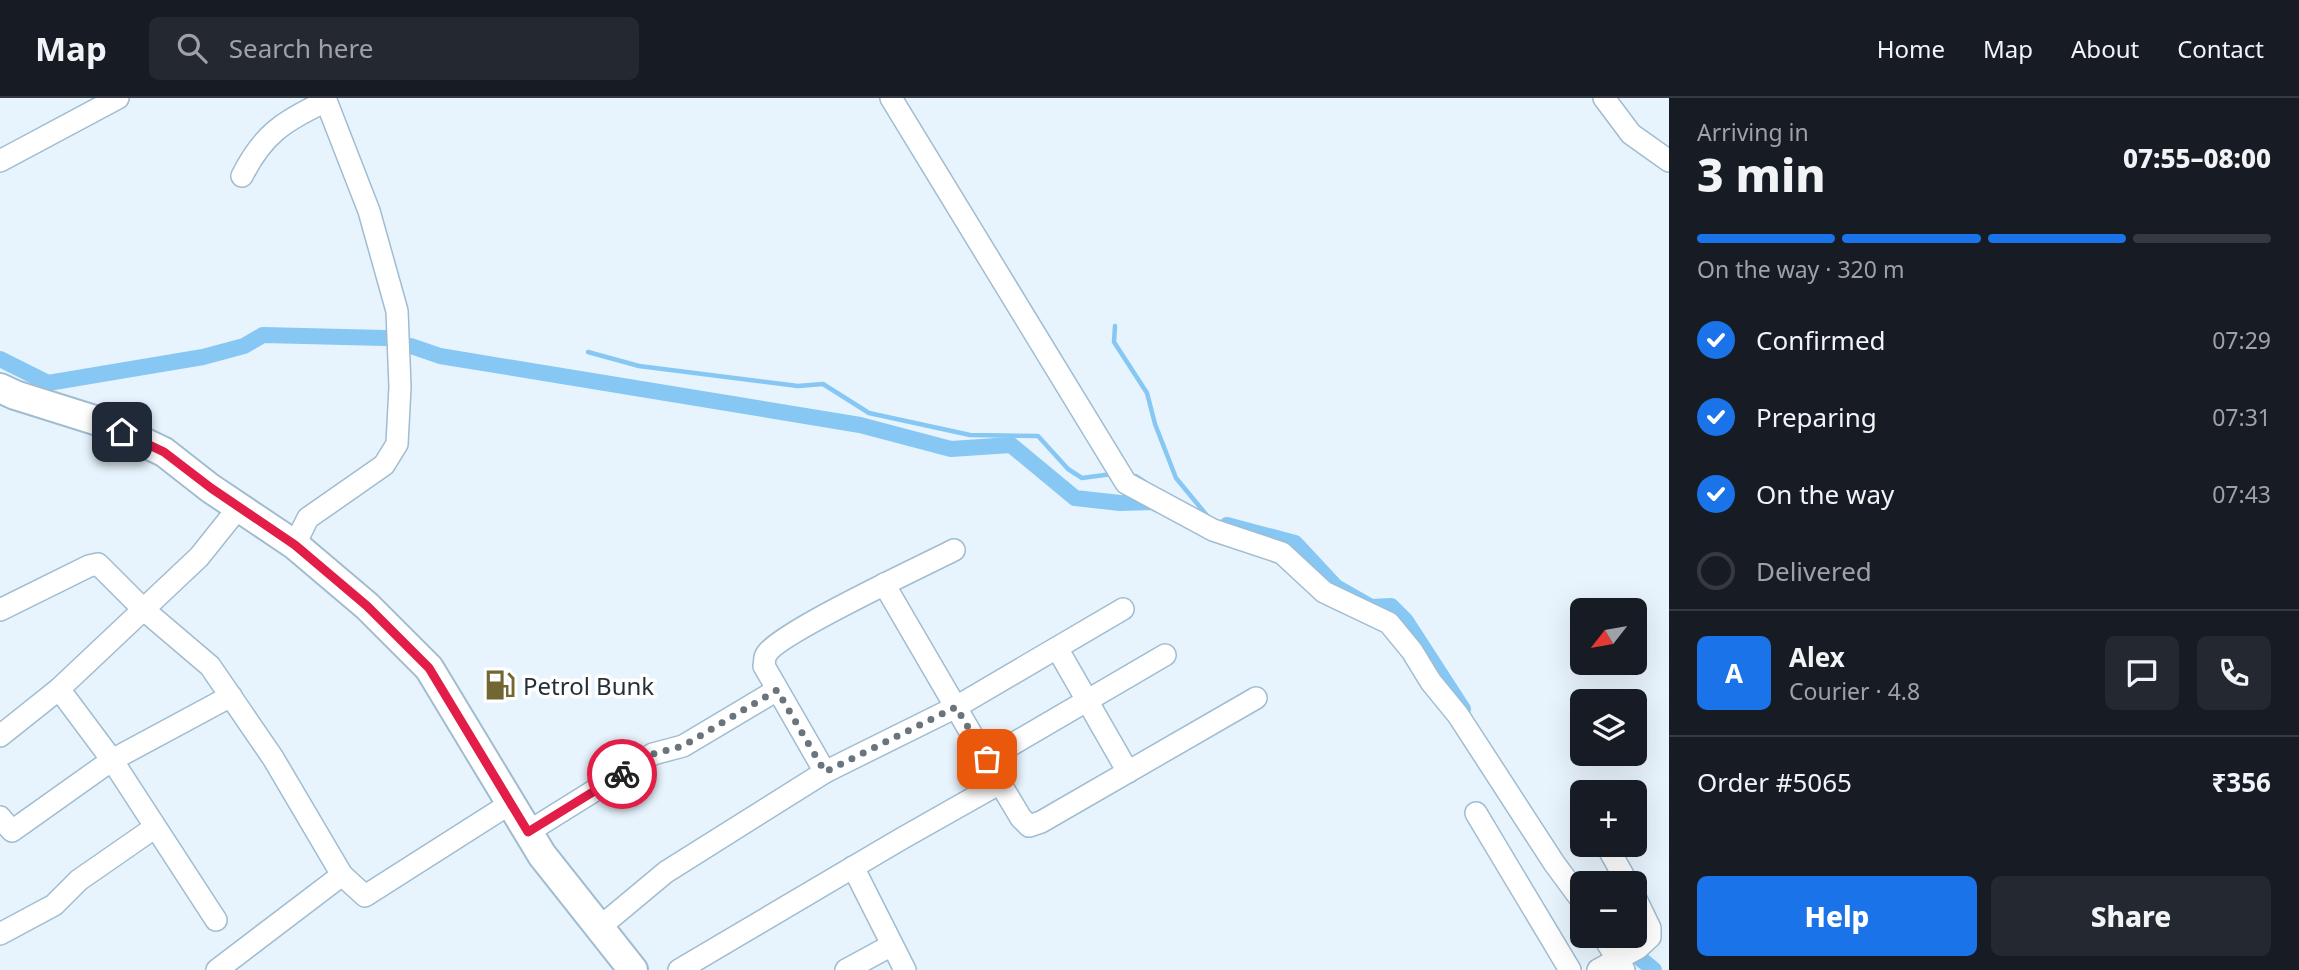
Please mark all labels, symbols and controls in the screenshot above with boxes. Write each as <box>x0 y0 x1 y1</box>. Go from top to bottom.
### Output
search box <box>149 17 639 80</box>
text: Map <box>35 26 107 71</box>
icon: search <box>173 29 211 67</box>
text: Search here <box>229 30 373 66</box>
text: Home <box>1877 32 1945 65</box>
text: Map <box>1983 32 2033 65</box>
text: About <box>2071 32 2139 65</box>
text: Contact <box>2177 32 2264 65</box>
text: Arriving in <box>1697 116 1809 148</box>
text: 07:55–08:00 <box>2123 140 2271 176</box>
text: 3 min <box>1697 143 1826 205</box>
text: On the way · 320 m <box>1697 253 1904 285</box>
icon: check <box>1697 321 1735 359</box>
text: Confirmed <box>1756 322 1886 358</box>
text: 07:29 <box>2212 324 2271 356</box>
icon: check <box>1697 398 1735 436</box>
text: Preparing <box>1756 399 1877 435</box>
text: 07:31 <box>2212 401 2271 433</box>
pin <box>92 402 152 462</box>
icon: home <box>103 413 141 451</box>
icon: check <box>1697 475 1735 513</box>
text: On the way <box>1756 476 1894 512</box>
text: 07:43 <box>2212 478 2271 510</box>
text: Delivered <box>1756 553 1872 589</box>
north arrow <box>1570 598 1647 676</box>
map controls <box>1570 598 1647 948</box>
button: chat <box>2105 636 2179 710</box>
button: phone <box>2197 636 2271 710</box>
text: Alex <box>1789 639 1845 675</box>
text: A <box>1725 655 1743 691</box>
fuel station icon: Petrol Bunk <box>483 668 517 702</box>
place label: Petrol Bunk <box>523 669 654 702</box>
text: Courier · 4.8 <box>1789 675 1920 707</box>
button: layers <box>1570 689 1647 766</box>
pin <box>957 729 1017 789</box>
courier <box>587 739 657 809</box>
icon: bag <box>968 740 1006 778</box>
icon: bike <box>603 755 641 793</box>
text: Order #5065 <box>1697 764 1852 800</box>
text: ₹356 <box>2212 764 2271 800</box>
button: + <box>1570 780 1647 857</box>
button: − <box>1570 871 1647 948</box>
button: Help <box>1697 876 1977 956</box>
button: Share <box>1991 876 2271 956</box>

